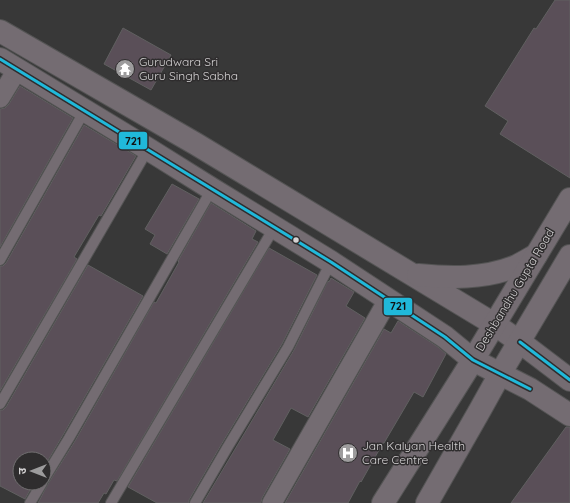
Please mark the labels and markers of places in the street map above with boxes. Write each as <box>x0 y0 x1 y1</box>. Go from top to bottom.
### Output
place label: Gurudwara Sri Guru Singh Sabha <box>139 54 238 83</box>
temple icon: Gurudwara Sri Guru Singh Sabha <box>114 58 136 80</box>
unlabelled marker <box>291 235 301 245</box>
place label: Jan Kalyan Health Care Centre <box>362 438 465 467</box>
hospital icon: Jan Kalyan Health Care Centre <box>337 442 359 464</box>

